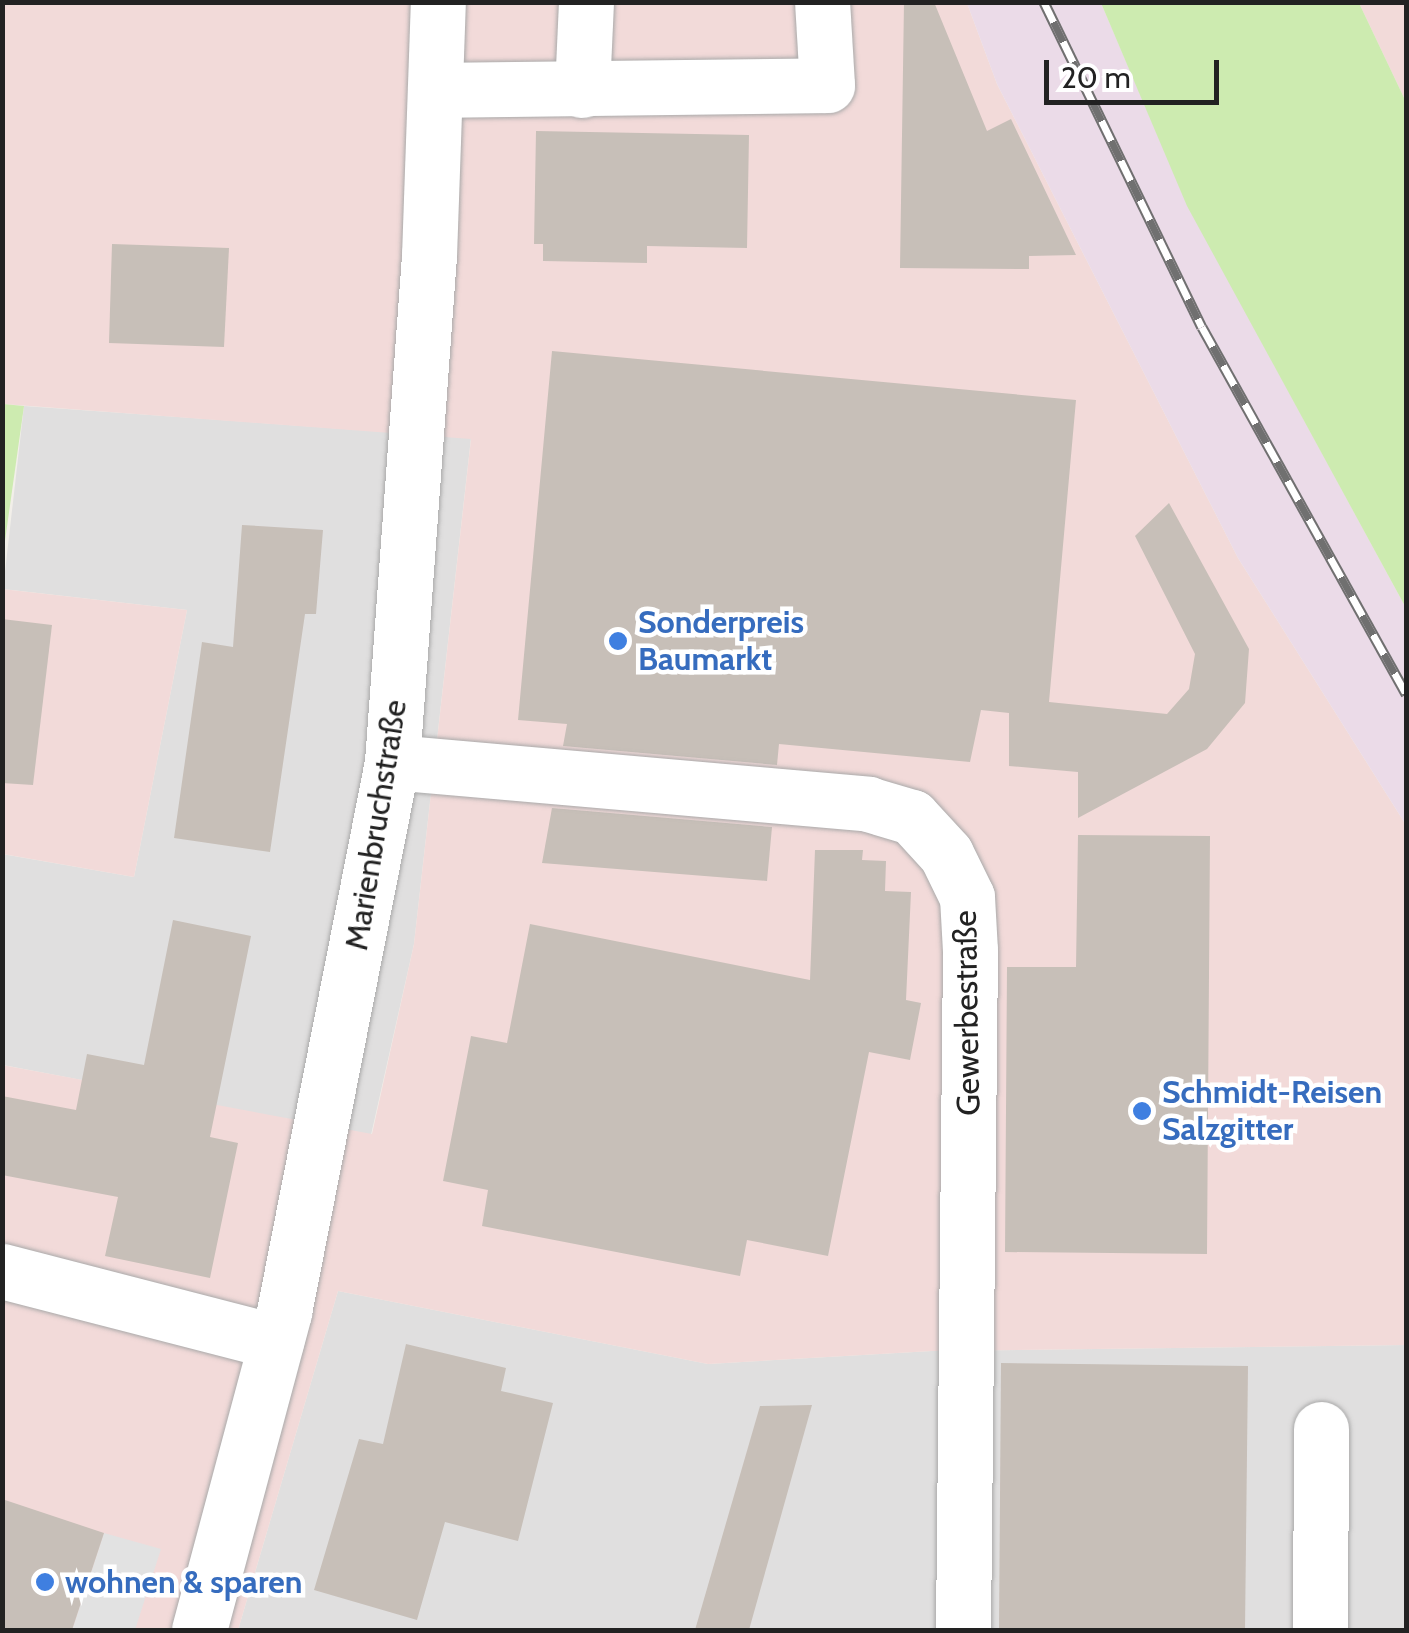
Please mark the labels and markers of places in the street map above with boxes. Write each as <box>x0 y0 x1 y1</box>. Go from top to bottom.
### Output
place label: Sonderpreis Baumarkt <box>638 604 804 679</box>
marker: Sonderpreis Baumarkt <box>607 630 629 652</box>
place label: Schmidt-Reisen Salzgitter <box>1162 1074 1382 1149</box>
marker: Schmidt-Reisen Salzgitter <box>1131 1100 1153 1122</box>
place label: wohnen & sparen <box>65 1563 302 1601</box>
marker: wohnen & sparen <box>34 1571 56 1593</box>

